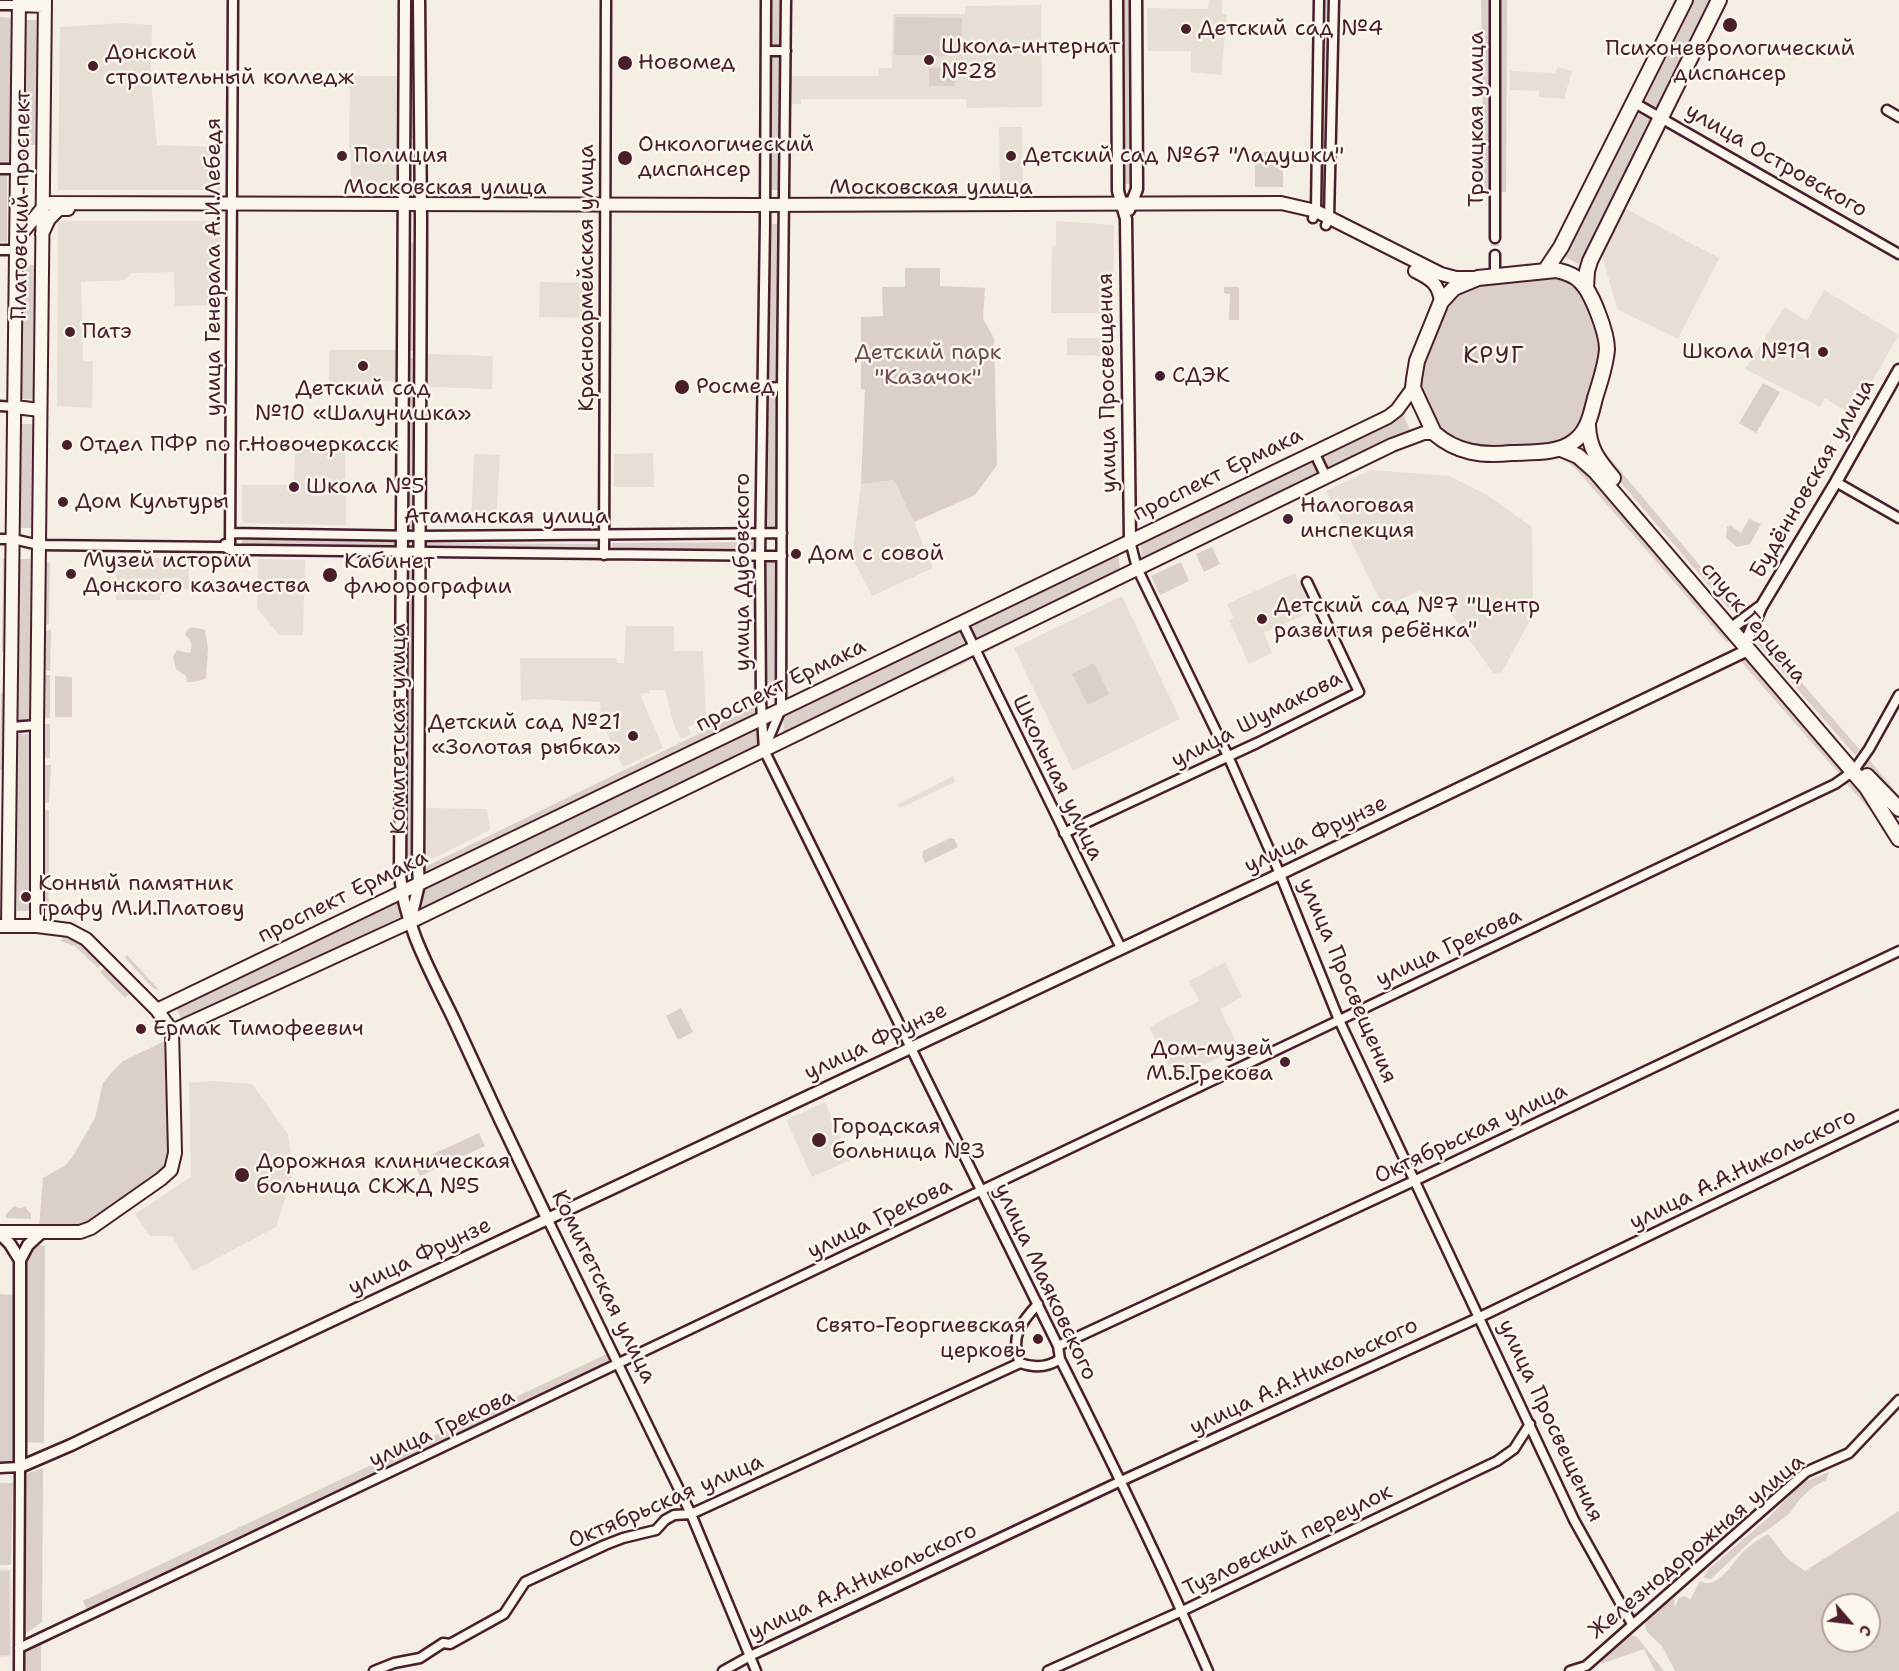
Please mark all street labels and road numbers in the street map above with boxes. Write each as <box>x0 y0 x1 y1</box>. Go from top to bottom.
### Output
street label: Троицкая улица <box>1464 31 1490 207</box>
street label: Платовский проспект <box>7 90 37 320</box>
street label: улица Островского <box>1680 98 1872 224</box>
street label: улица Генерала А.И.Лебедя <box>201 118 227 416</box>
street label: Красноармейская улица <box>574 144 600 412</box>
street label: Московская улица <box>343 175 547 201</box>
street label: Московская улица <box>829 175 1033 201</box>
street label: улица Просвещения <box>1093 273 1123 493</box>
street label: Будённовская улица <box>1745 375 1881 583</box>
street label: проспект Ермака <box>1129 422 1307 528</box>
street label: улица Дубовского <box>730 473 756 671</box>
street label: Атаманская улица <box>404 504 608 530</box>
street label: спуск Герцена <box>1694 557 1812 689</box>
street label: Комитетская улица <box>386 623 412 835</box>
street label: проспект Ермака <box>692 633 870 739</box>
street label: улица Шумакова <box>1167 666 1347 774</box>
street label: Школьная улица <box>1005 691 1109 865</box>
street label: улица Фрунзе <box>1240 790 1392 880</box>
street label: проспект Ермака <box>254 844 432 950</box>
street label: улица Просвещения <box>1292 874 1402 1088</box>
street label: улица Грекова <box>1372 903 1526 993</box>
street label: улица Фрунзе <box>800 997 952 1087</box>
street label: Октябрьская улица <box>1371 1078 1571 1190</box>
street label: улица А.А.Никольского <box>1625 1104 1861 1236</box>
street label: улица Грекова <box>803 1173 957 1265</box>
street label: улица Маяковского <box>988 1179 1102 1385</box>
street label: Комитетская улица <box>545 1186 661 1388</box>
street label: улица Фрунзе <box>344 1212 496 1302</box>
street label: улица А.А.Никольского <box>1186 1312 1422 1442</box>
street label: улица Просвещения <box>1491 1316 1609 1526</box>
street label: улица Грекова <box>365 1384 519 1474</box>
street label: Октябрьская улица <box>564 1449 768 1555</box>
street label: Железнодорожная улица <box>1584 1449 1810 1645</box>
street label: Тузловский переулок <box>1179 1479 1397 1603</box>
street label: улица А.А.Никольского <box>745 1517 981 1647</box>

